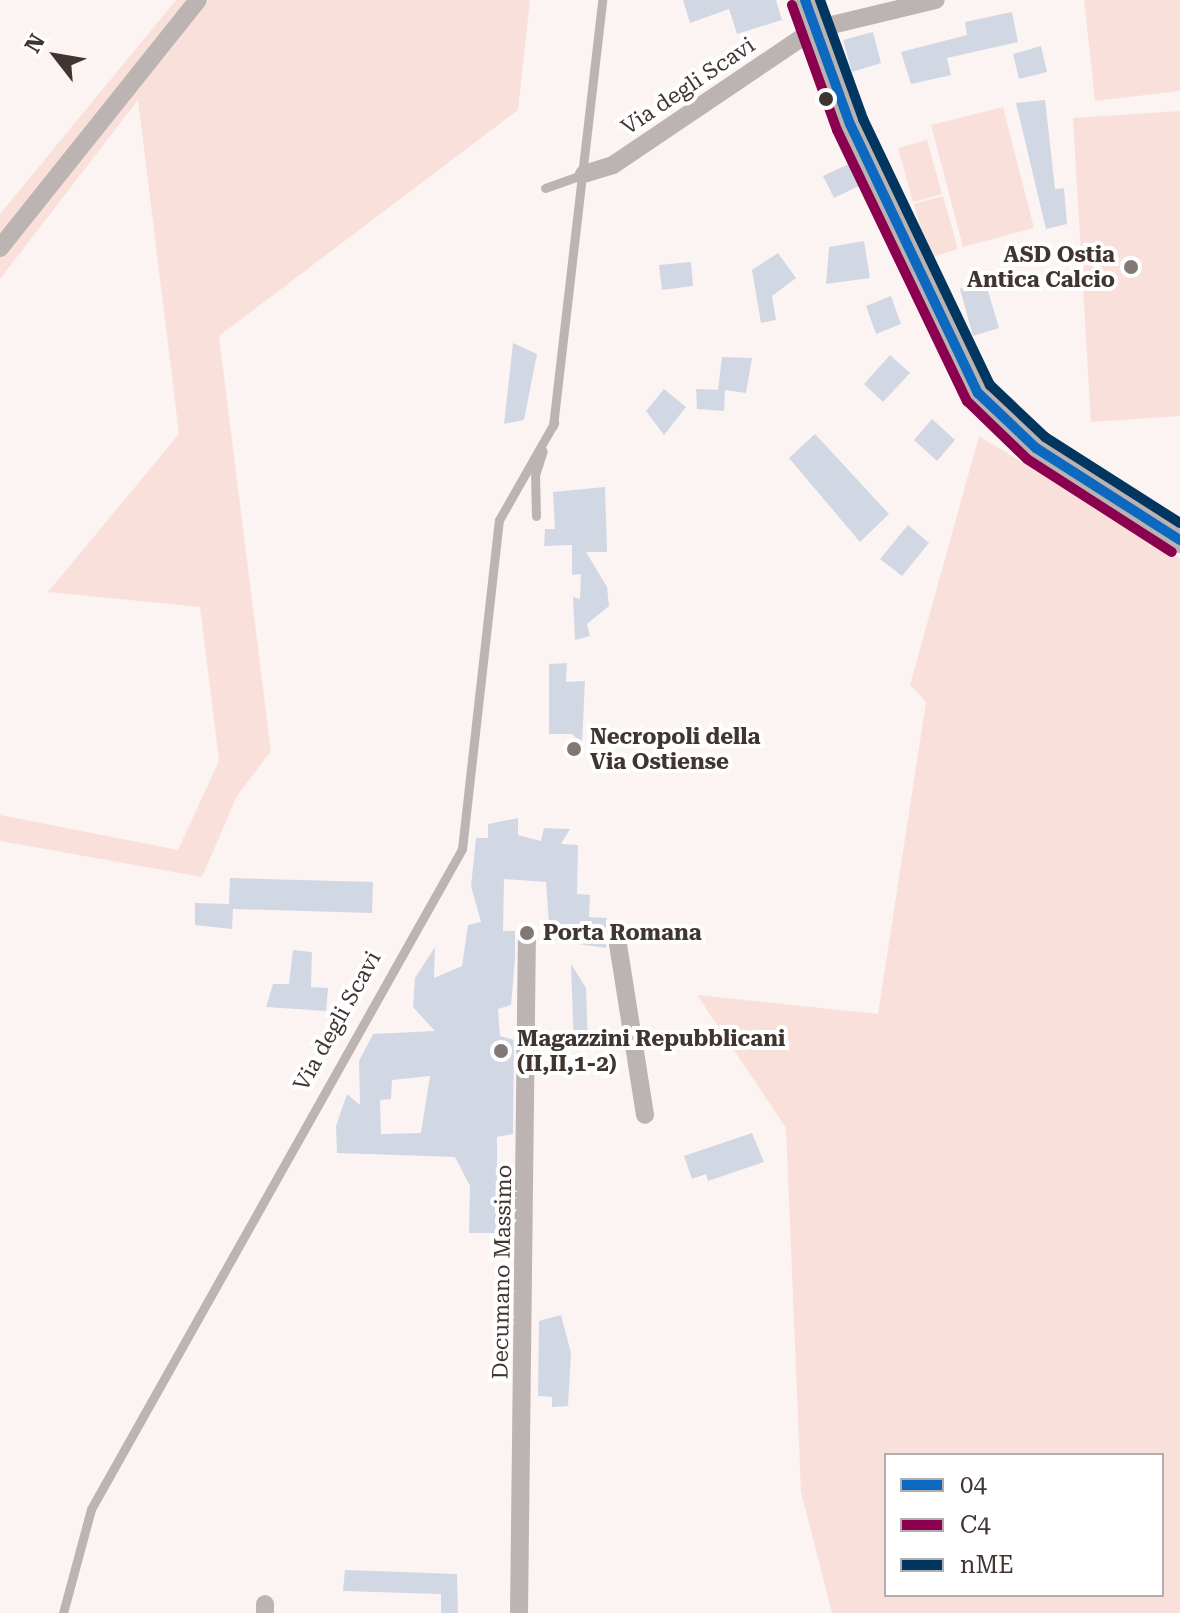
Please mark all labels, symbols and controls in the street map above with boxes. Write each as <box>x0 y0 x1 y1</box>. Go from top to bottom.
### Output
north arrow <box>16 16 96 96</box>
text: N <box>20 30 50 57</box>
street label: Via degli Scavi <box>616 32 760 140</box>
unlabelled marker <box>818 91 834 107</box>
place label: ASD Ostia Antica Calcio <box>967 241 1115 292</box>
marker: ASD Ostia Antica Calcio <box>1122 258 1140 276</box>
place label: Necropoli della Via Ostiense <box>590 723 760 774</box>
marker: Necropoli della Via Ostiense <box>565 740 583 758</box>
place label: Porta Romana <box>543 920 702 946</box>
marker: Porta Romana <box>518 924 536 942</box>
street label: Via degli Scavi <box>288 947 386 1095</box>
place label: Magazzini Repubblicani (II,II,1-2) <box>517 1025 785 1076</box>
marker: Magazzini Repubblicani (II,II,1-2) <box>492 1042 510 1060</box>
street label: Decumano Massimo <box>487 1164 517 1380</box>
legend <box>884 1453 1164 1597</box>
text: 04 <box>960 1471 987 1499</box>
text: C4 <box>960 1511 991 1539</box>
text: nME <box>960 1551 1014 1579</box>

